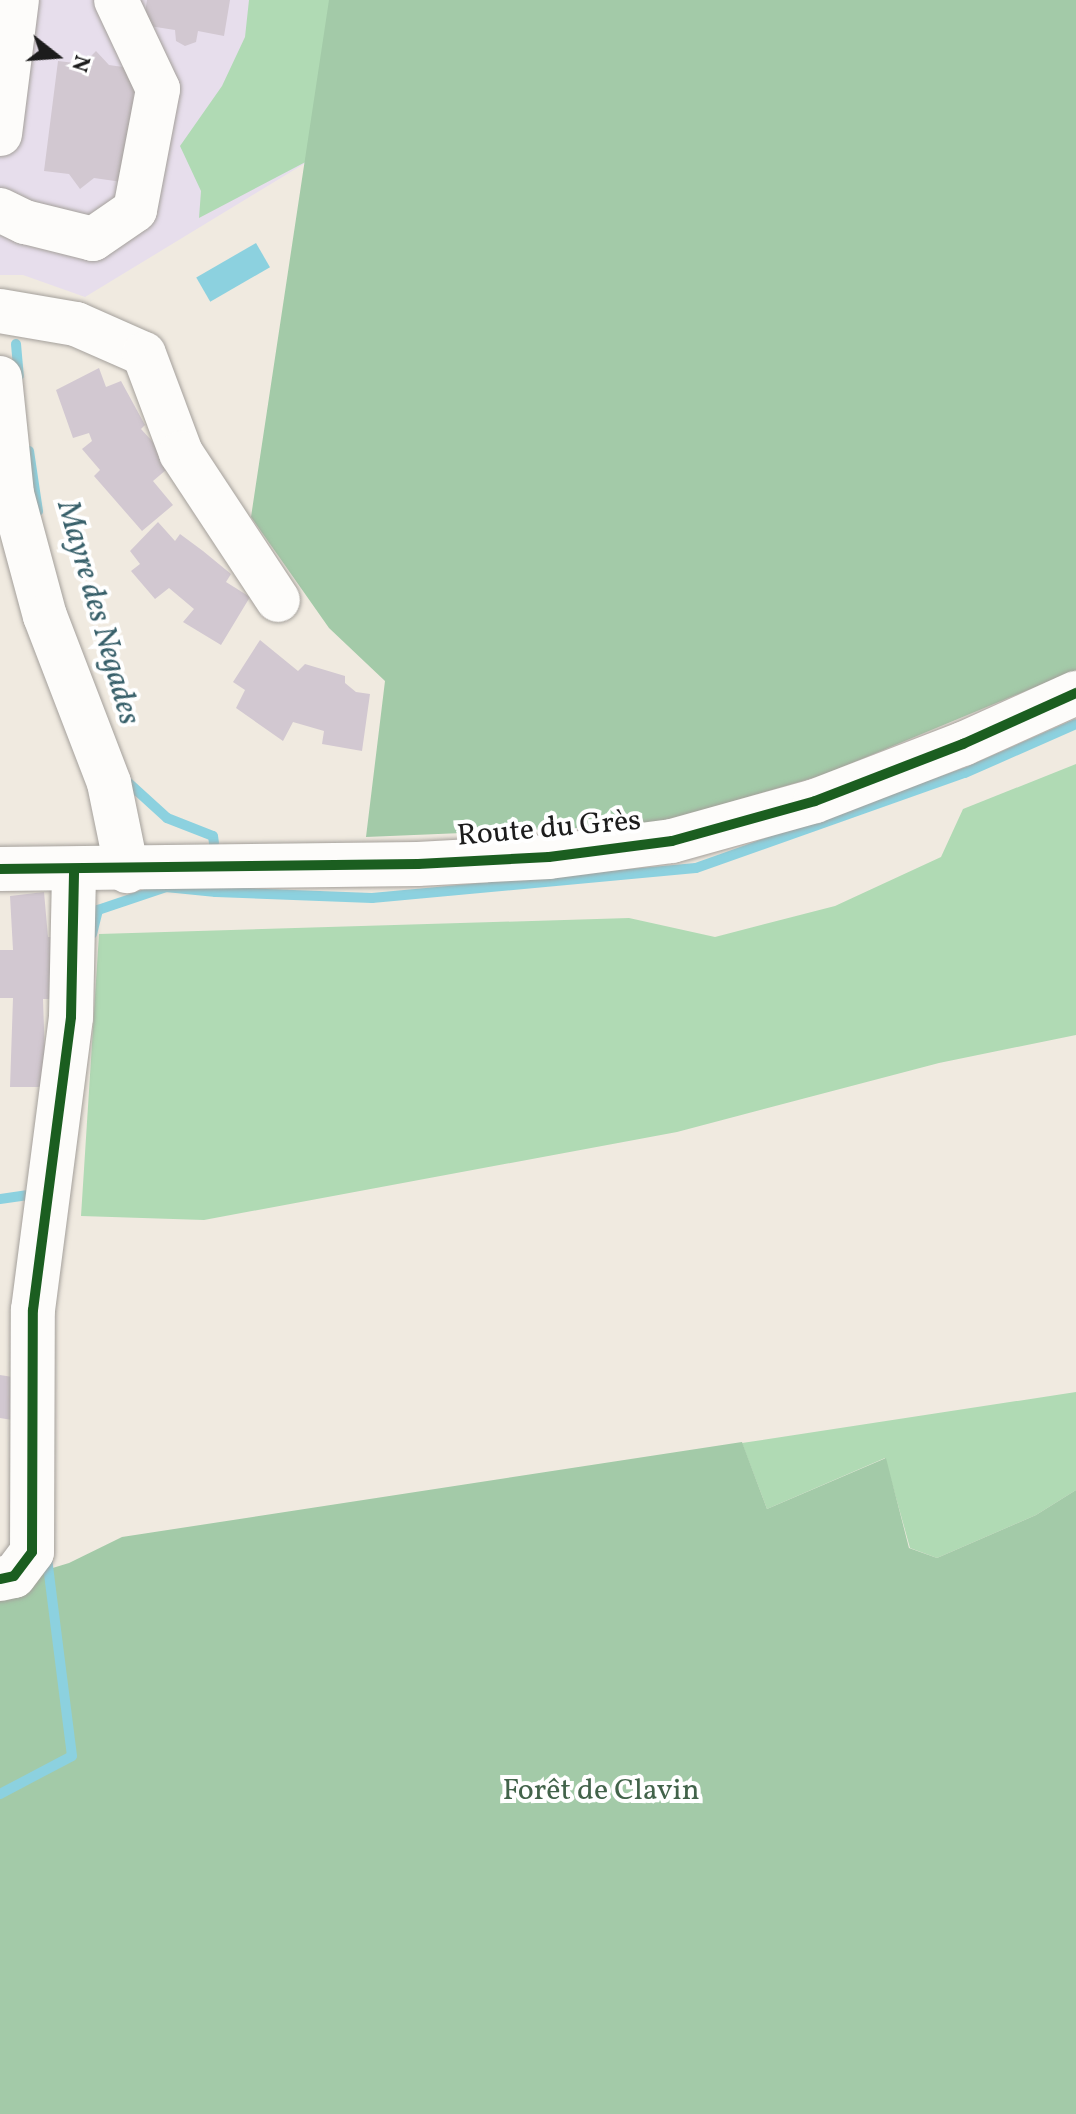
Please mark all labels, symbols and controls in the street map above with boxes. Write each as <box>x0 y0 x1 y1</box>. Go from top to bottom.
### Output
north arrow <box>16 16 96 96</box>
text: N <box>62 51 97 75</box>
water label: Mayre des Negades <box>47 497 147 729</box>
street label: Route du Grès <box>455 803 643 855</box>
park label: Forêt de Clavin <box>502 1773 700 1809</box>

